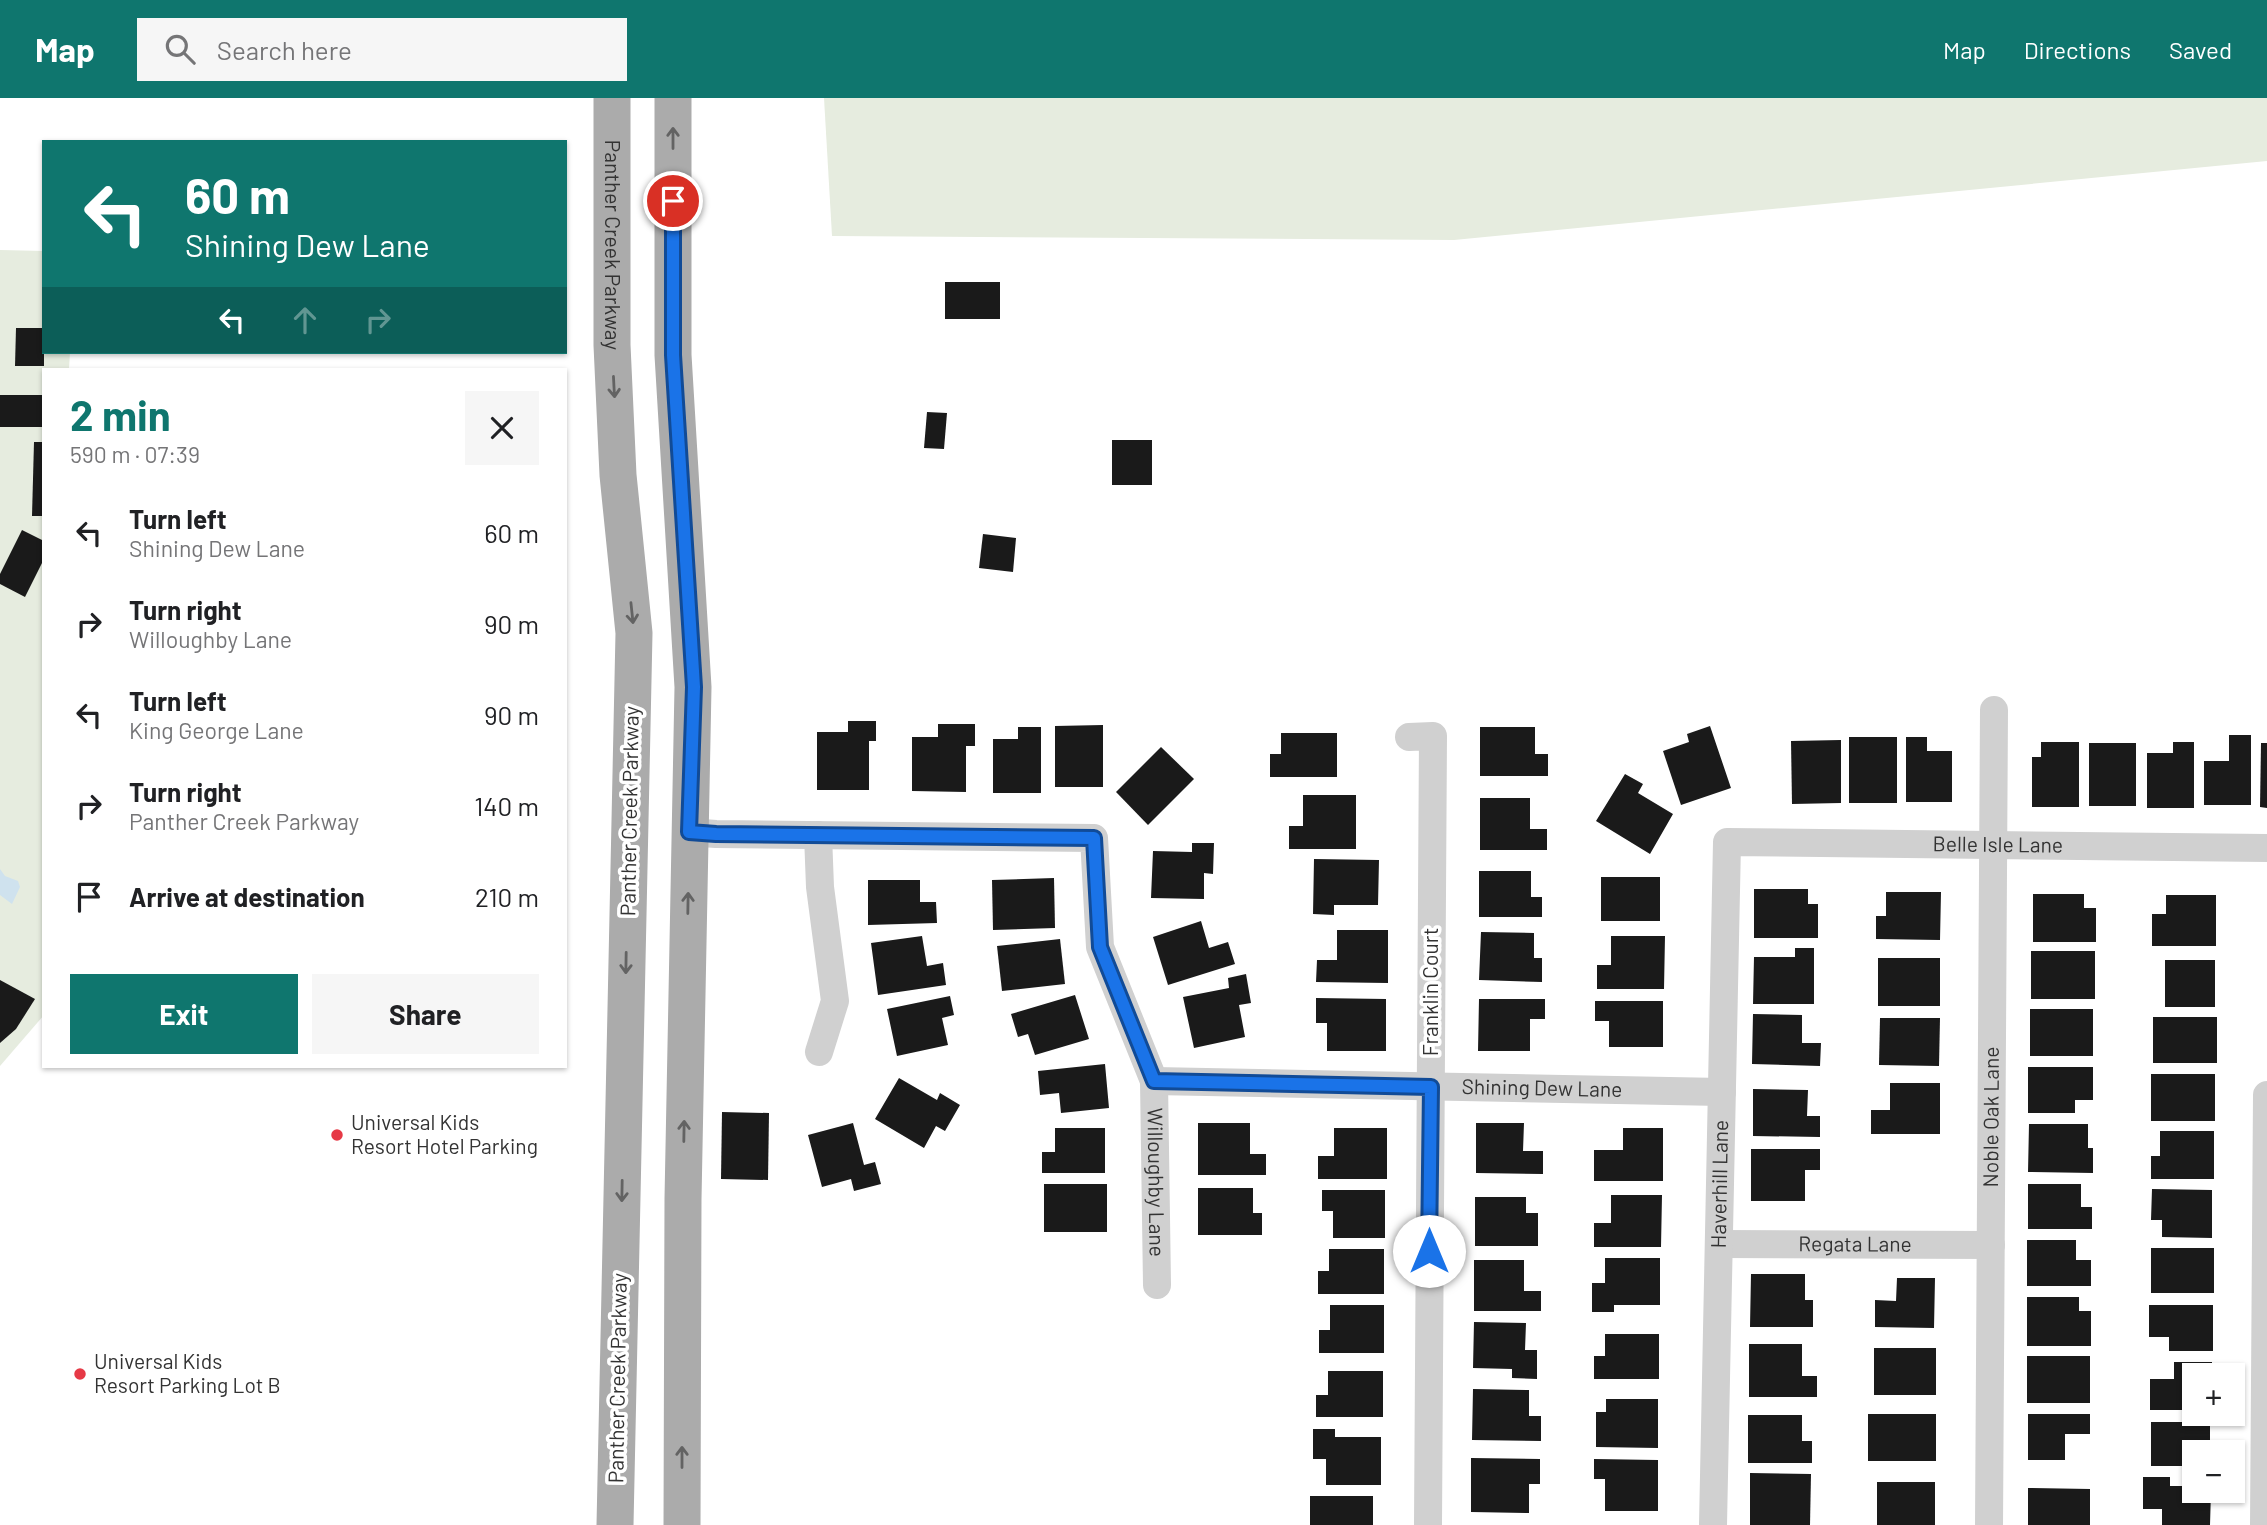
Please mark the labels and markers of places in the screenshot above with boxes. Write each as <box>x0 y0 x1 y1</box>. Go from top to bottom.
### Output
pin <box>643 171 703 231</box>
place label: Universal Kids Resort Hotel Parking <box>351 1109 538 1158</box>
marker: Universal Kids Resort Hotel Parking <box>329 1127 345 1143</box>
place label: Universal Kids Resort Parking Lot B <box>94 1348 281 1397</box>
marker: Universal Kids Resort Parking Lot B <box>72 1366 88 1382</box>

